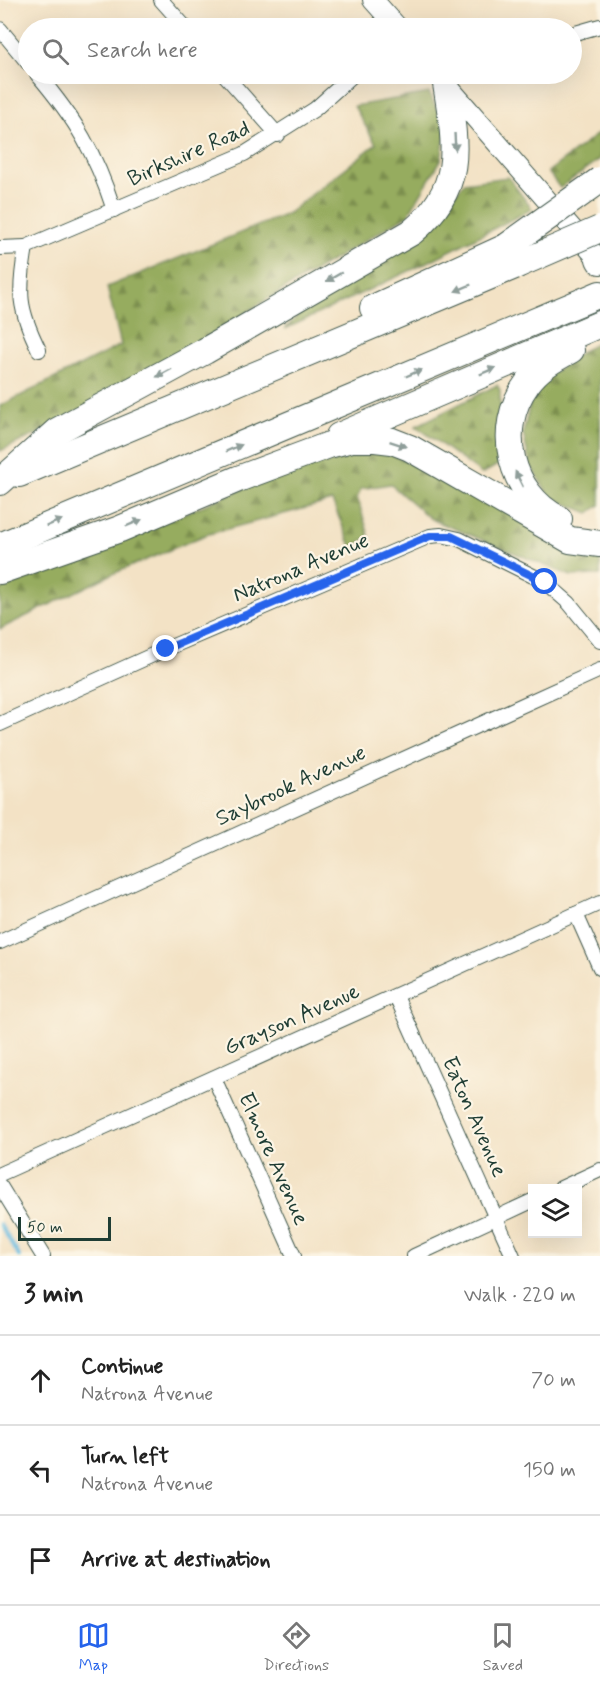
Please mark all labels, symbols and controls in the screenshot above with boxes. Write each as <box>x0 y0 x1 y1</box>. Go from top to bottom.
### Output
search box <box>18 18 582 84</box>
icon: search <box>39 35 72 68</box>
text: Search here <box>87 37 198 65</box>
street label: Birkshire Road <box>123 115 255 193</box>
one-way arrow <box>450 132 459 151</box>
one-way arrow <box>325 272 342 282</box>
one-way arrow <box>454 283 472 293</box>
one-way arrow <box>480 366 498 376</box>
one-way arrow <box>155 368 173 378</box>
one-way arrow <box>405 368 423 377</box>
one-way arrow <box>389 440 407 449</box>
one-way arrow <box>225 443 243 452</box>
one-way arrow <box>515 470 525 488</box>
one-way arrow <box>45 518 63 527</box>
one-way arrow <box>125 518 143 527</box>
street label: Natrona Avenue <box>229 527 373 609</box>
route start <box>531 568 557 594</box>
route end <box>152 635 178 661</box>
street label: Saybrook Avenue <box>211 739 371 833</box>
street label: Grayson Avenue <box>220 978 364 1062</box>
street label: Eaton Avenue <box>435 1052 513 1182</box>
street label: Elmore Avenue <box>231 1088 315 1230</box>
map controls <box>528 1184 582 1238</box>
button: layers <box>528 1184 582 1238</box>
scale bar <box>18 1214 111 1242</box>
text: 50 m <box>27 1217 63 1238</box>
text: 3 min <box>24 1278 84 1312</box>
text: Walk · 220 m <box>464 1282 576 1309</box>
text: Continue <box>81 1353 163 1381</box>
icon: ahead <box>24 1364 57 1397</box>
text: 70 m <box>531 1367 576 1394</box>
text: Natrona Avenue <box>81 1381 213 1408</box>
text: Turn left <box>81 1443 169 1471</box>
icon: left <box>24 1454 57 1487</box>
text: 150 m <box>523 1457 576 1484</box>
text: Natrona Avenue <box>81 1471 213 1498</box>
icon: arrive <box>24 1544 57 1577</box>
text: Arrive at destination <box>81 1546 271 1574</box>
tab: Map <box>77 1619 110 1676</box>
tab: Directions <box>263 1619 329 1676</box>
tab: Saved <box>483 1619 523 1676</box>

